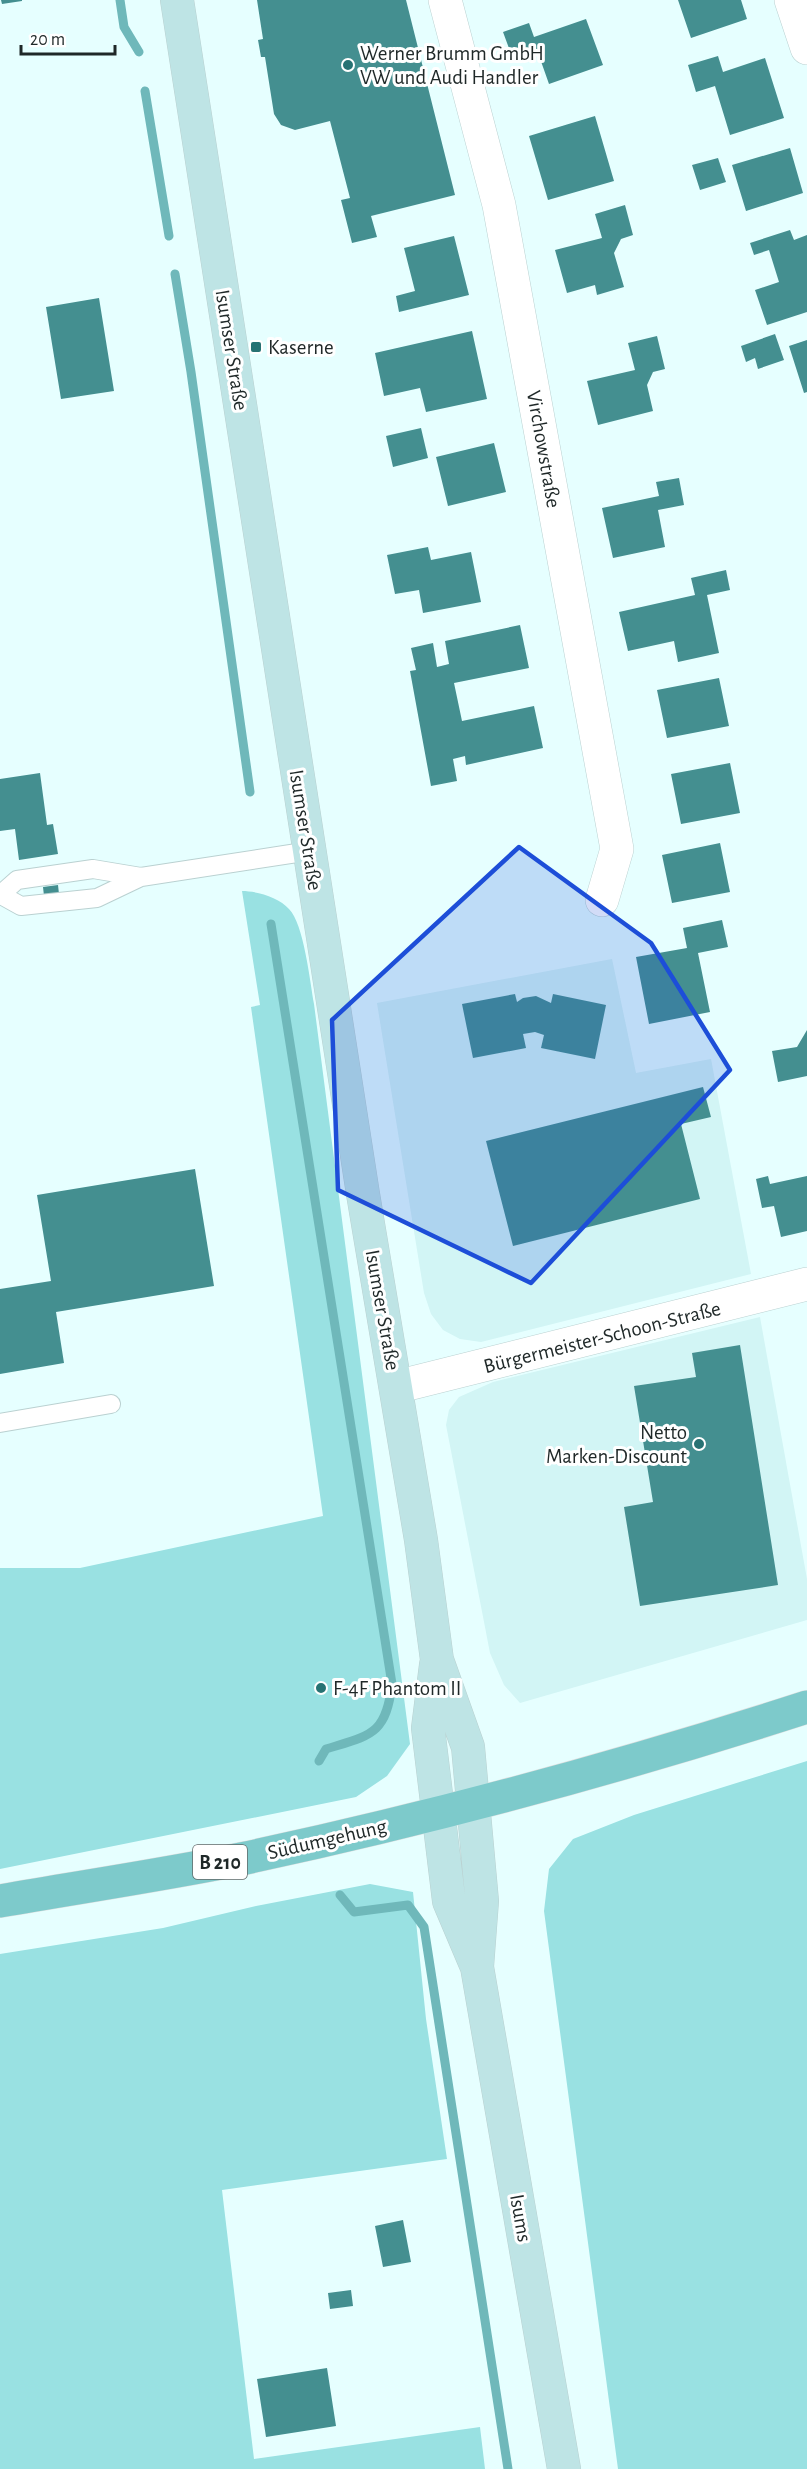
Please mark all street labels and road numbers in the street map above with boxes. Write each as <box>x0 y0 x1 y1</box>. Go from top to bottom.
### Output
street label: Isumser Straße <box>212 288 251 412</box>
street label: Virchowstraße <box>523 389 564 509</box>
street label: Isumser Straße <box>286 768 325 892</box>
street label: Isumser Straße <box>362 1248 403 1372</box>
street label: Bürgermeister-Schoon-Straße <box>481 1298 723 1377</box>
street label: Südumgehung <box>266 1815 389 1863</box>
road number: B 210 <box>193 1845 247 1879</box>
street label: Isums <box>506 2193 535 2244</box>

